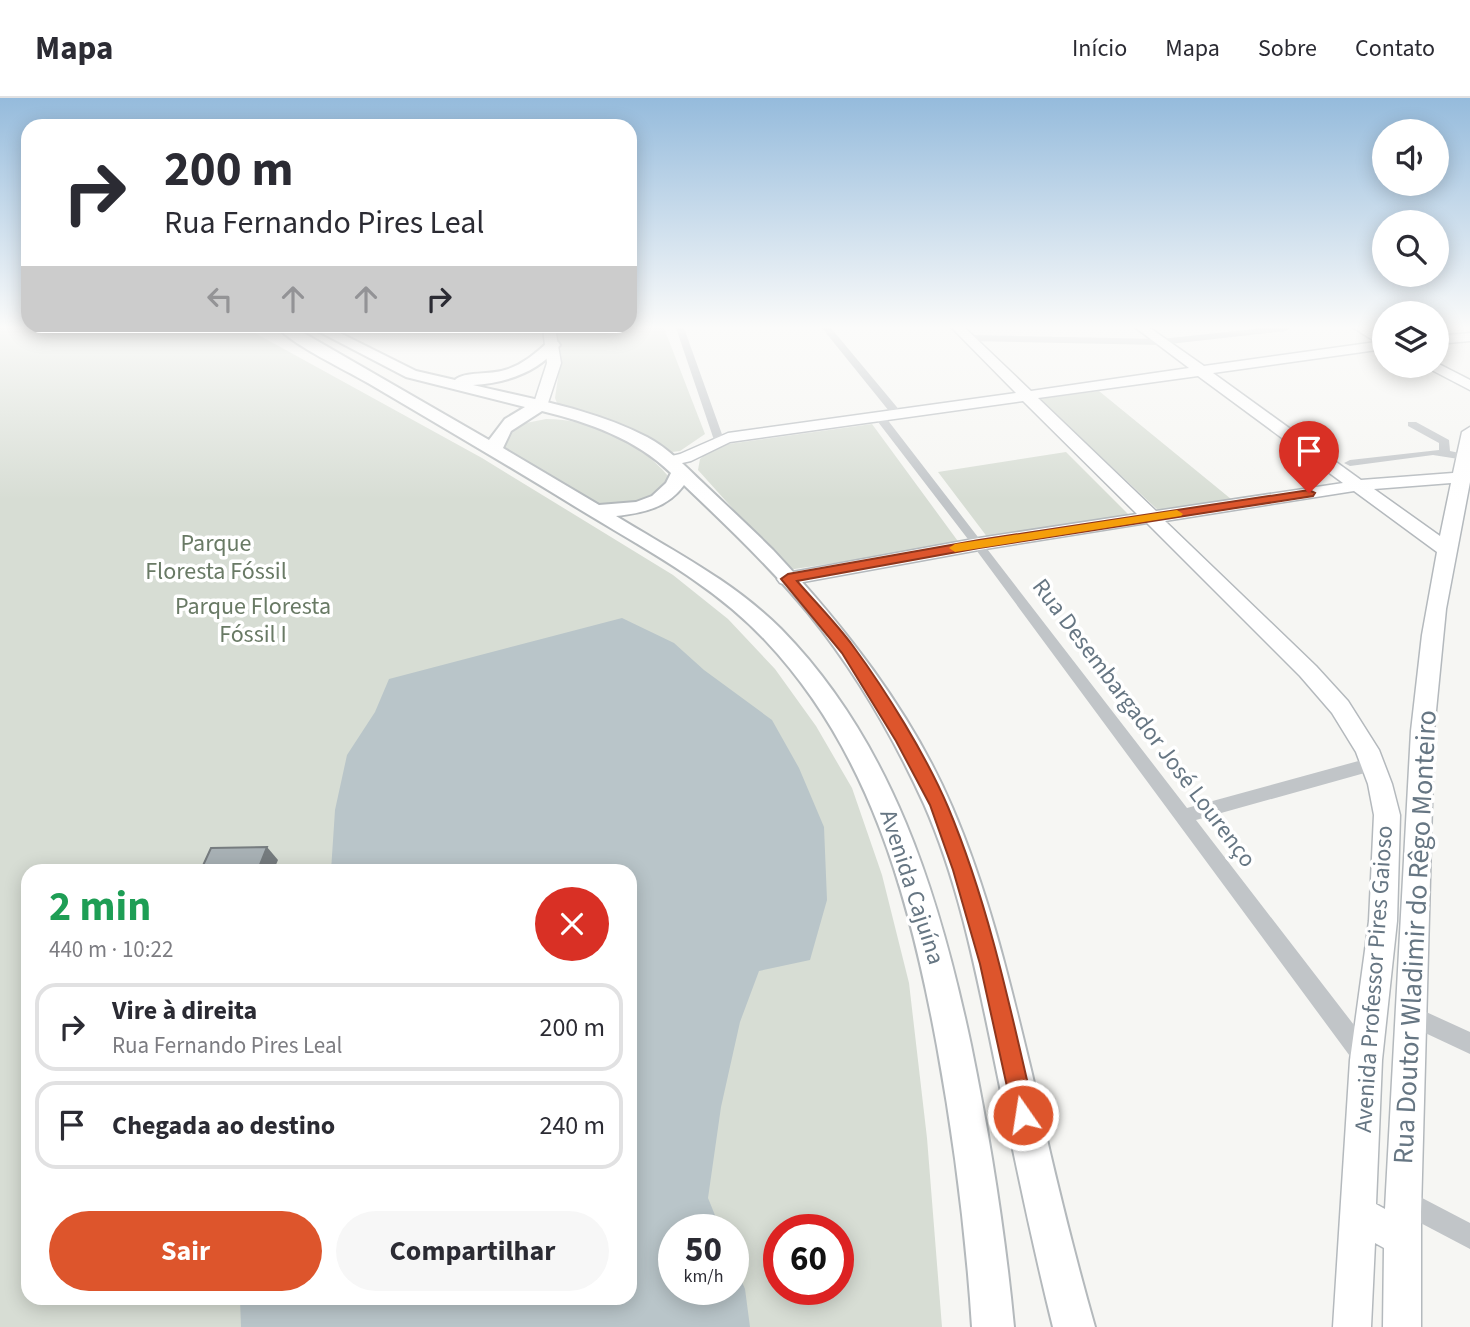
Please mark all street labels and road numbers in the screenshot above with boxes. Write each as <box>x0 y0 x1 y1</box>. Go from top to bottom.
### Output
street label: Rua Desembargador José Lourenço <box>1024 571 1264 875</box>
street label: Rua Doutor Wladimir do Rêgo Monteiro <box>1383 709 1447 1165</box>
street label: Avenida Cajuína <box>870 805 954 969</box>
street label: Avenida Professor Pires Gaioso <box>1346 824 1402 1134</box>

